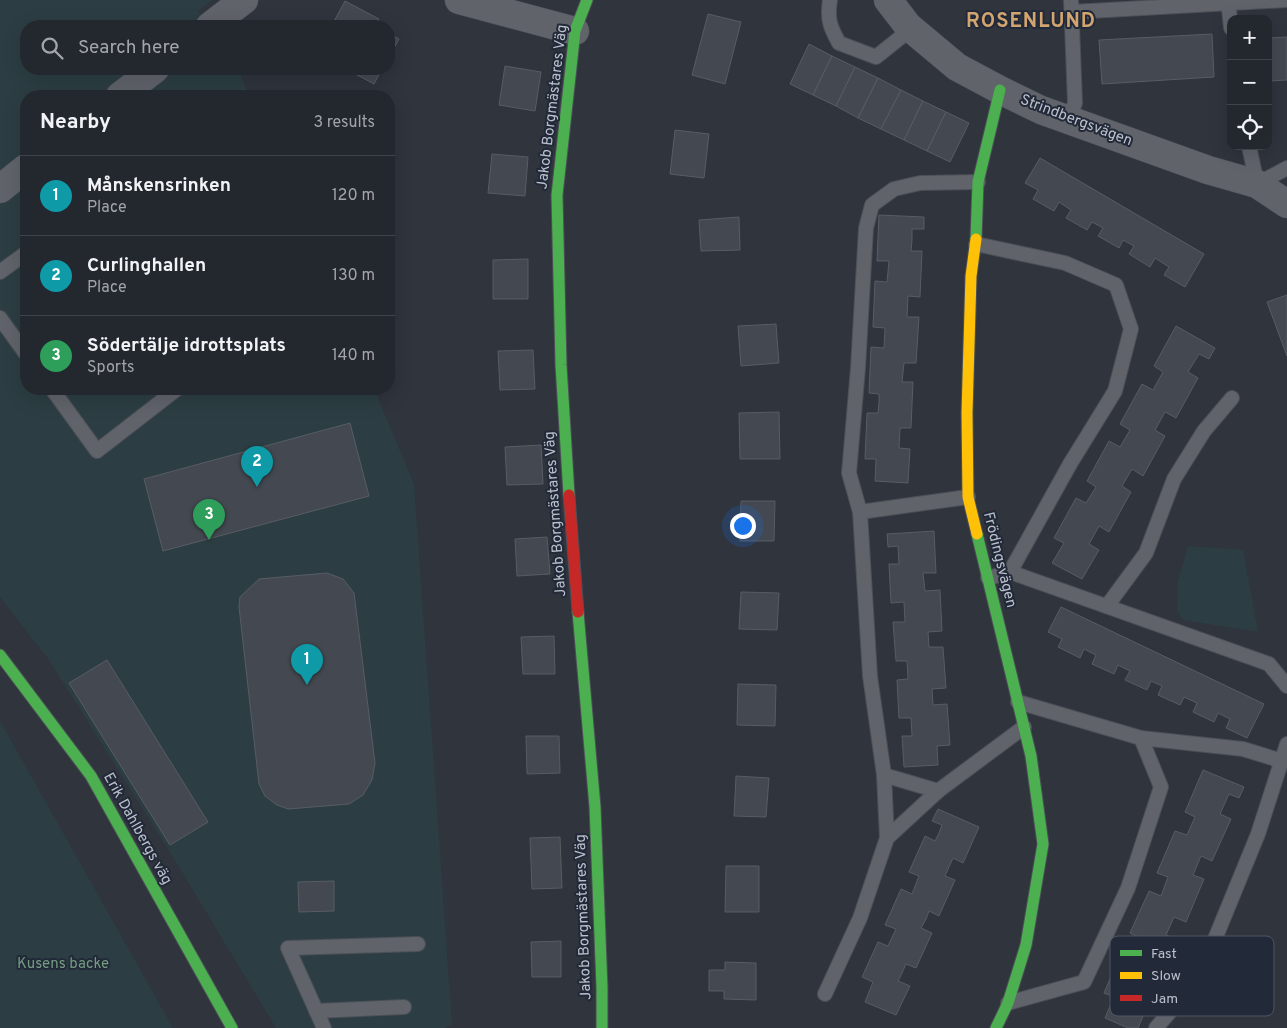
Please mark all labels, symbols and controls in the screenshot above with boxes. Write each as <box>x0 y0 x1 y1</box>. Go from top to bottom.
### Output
district label: ROSENLUND <box>966 9 1096 35</box>
map controls <box>1227 15 1272 150</box>
button: + <box>1227 15 1272 60</box>
search box <box>20 20 395 75</box>
street label: Jakob Borgmästares Väg <box>533 24 573 190</box>
icon: search <box>38 34 66 62</box>
text: Search here <box>78 36 180 60</box>
button: − <box>1227 60 1272 105</box>
street label: Strindbergsvägen <box>1017 91 1135 151</box>
button: locate <box>1227 105 1272 150</box>
text: Nearby <box>40 109 111 136</box>
text: 3 results <box>313 113 375 133</box>
text: Månskensrinken <box>87 174 231 198</box>
text: 1 <box>53 186 59 206</box>
text: 120 m <box>332 186 375 206</box>
text: Place <box>87 198 127 218</box>
text: Curlinghallen <box>87 254 206 278</box>
text: 2 <box>51 266 61 286</box>
text: 130 m <box>332 266 375 286</box>
text: Place <box>87 278 127 298</box>
text: Södertälje idrottsplats <box>87 334 286 358</box>
text: 3 <box>51 346 61 366</box>
text: 140 m <box>332 346 375 366</box>
text: Sports <box>87 358 135 378</box>
street label: Jakob Borgmästares Väg <box>541 431 571 597</box>
pin: 2 <box>241 446 273 487</box>
pin: 3 <box>193 499 225 540</box>
street label: Frödingsvägen <box>978 510 1020 610</box>
your location <box>730 513 756 539</box>
pin: 1 <box>291 644 323 685</box>
street label: Erik Dahlbergs väg <box>98 770 176 888</box>
street label: Jakob Borgmästares Väg <box>572 834 596 1000</box>
legend <box>1110 936 1274 1016</box>
text: Fast <box>1151 946 1177 963</box>
park label: Kusens backe <box>17 955 109 974</box>
text: Slow <box>1151 968 1181 985</box>
text: Jam <box>1151 991 1178 1008</box>

